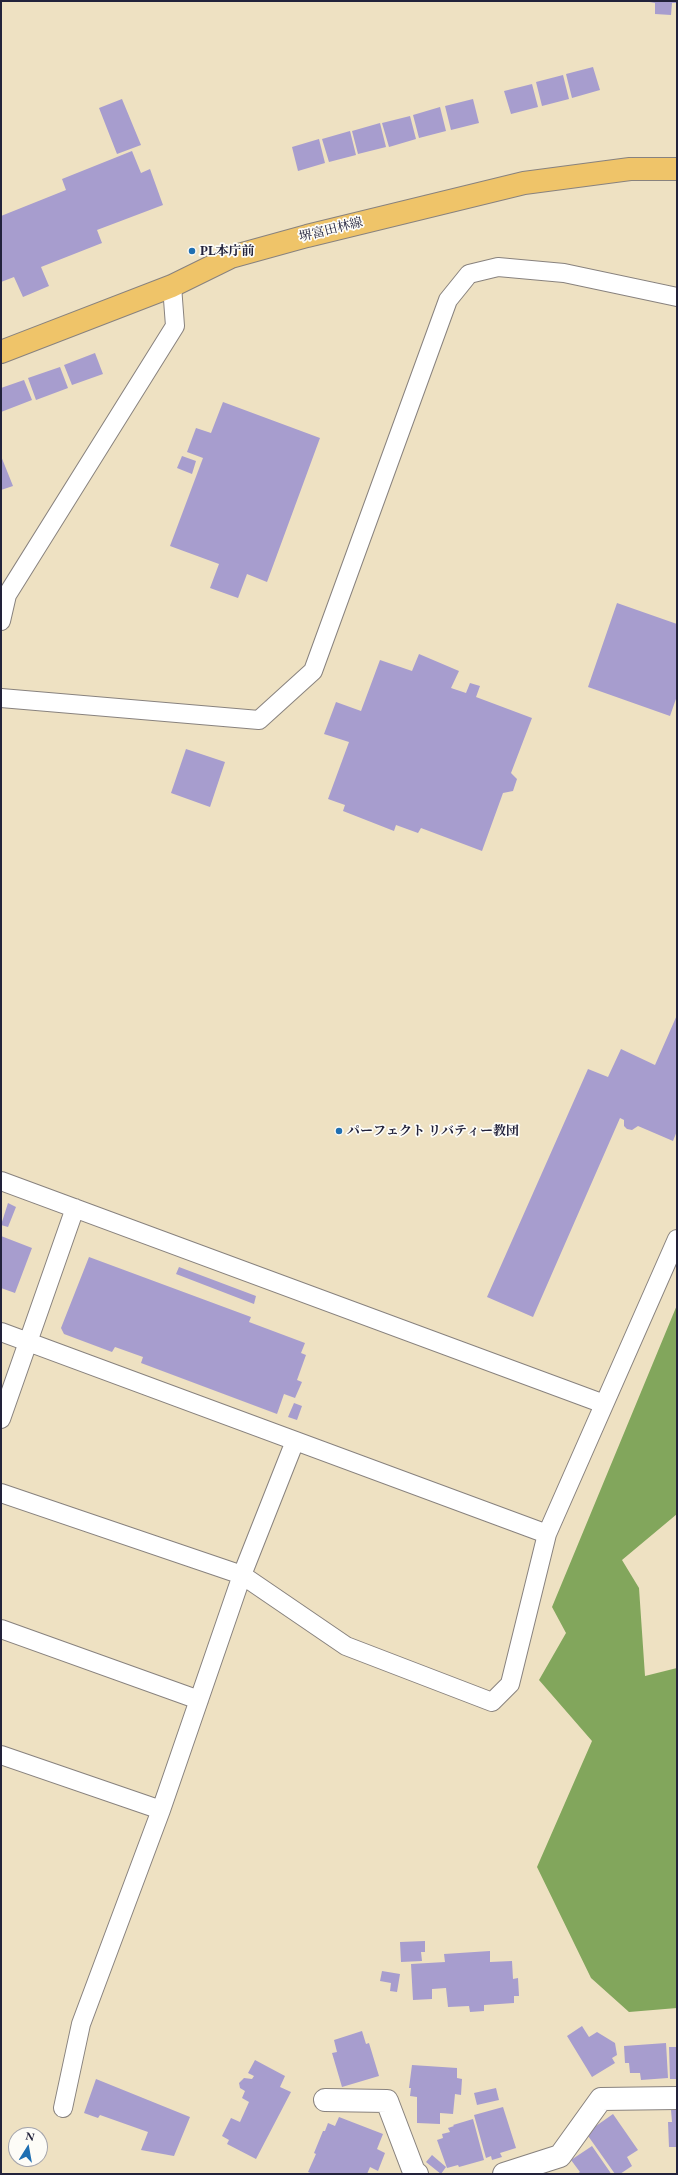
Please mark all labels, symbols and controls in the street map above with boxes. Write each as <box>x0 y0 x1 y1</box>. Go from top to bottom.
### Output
street label: 堺富田林線 <box>298 215 364 245</box>
place label: PL本庁前 <box>200 243 255 259</box>
marker: PL本庁前 <box>187 246 197 256</box>
place label: パーフェクト リバティー教団 <box>347 1123 519 1139</box>
marker: パーフェクト リバティー教団 <box>334 1126 344 1136</box>
north arrow <box>8 2127 48 2167</box>
text: N <box>24 2128 36 2144</box>

